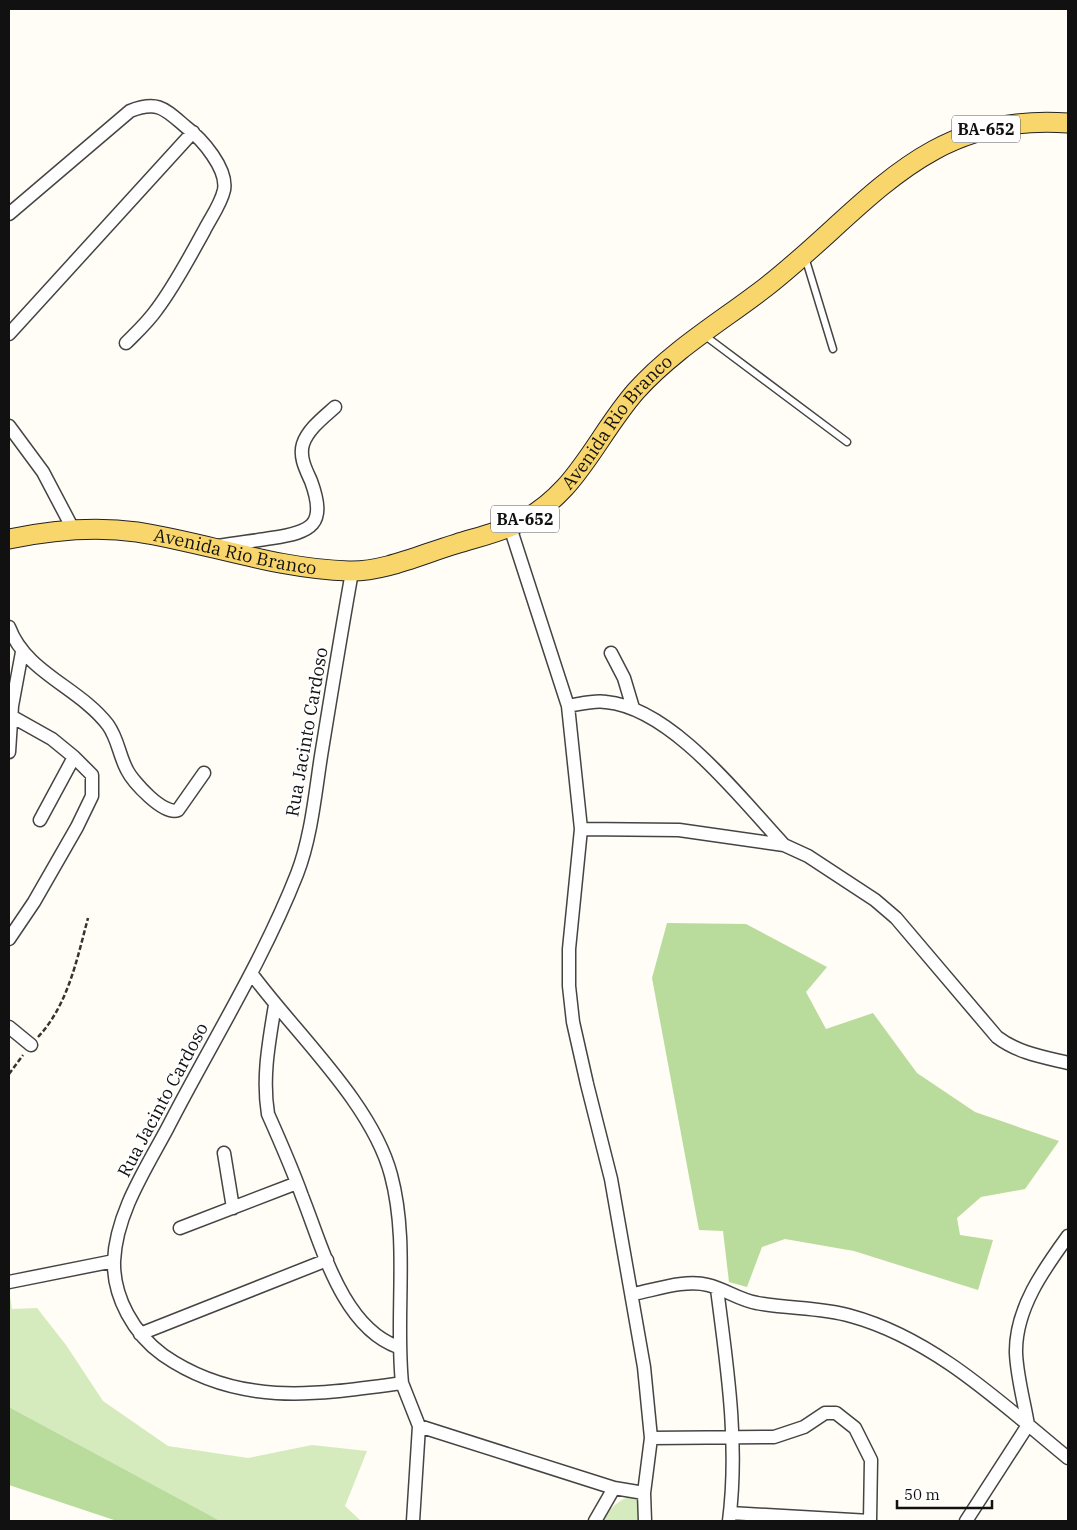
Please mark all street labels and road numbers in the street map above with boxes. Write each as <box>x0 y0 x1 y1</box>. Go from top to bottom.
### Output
road number: BA-652 <box>952 116 1020 142</box>
street label: Avenida Rio Branco <box>556 350 677 494</box>
road number: BA-652 <box>491 506 559 532</box>
street label: Avenida Rio Branco <box>152 523 318 580</box>
street label: Rua Jacinto Cardoso <box>280 645 333 818</box>
street label: Rua Jacinto Cardoso <box>112 1019 213 1181</box>

